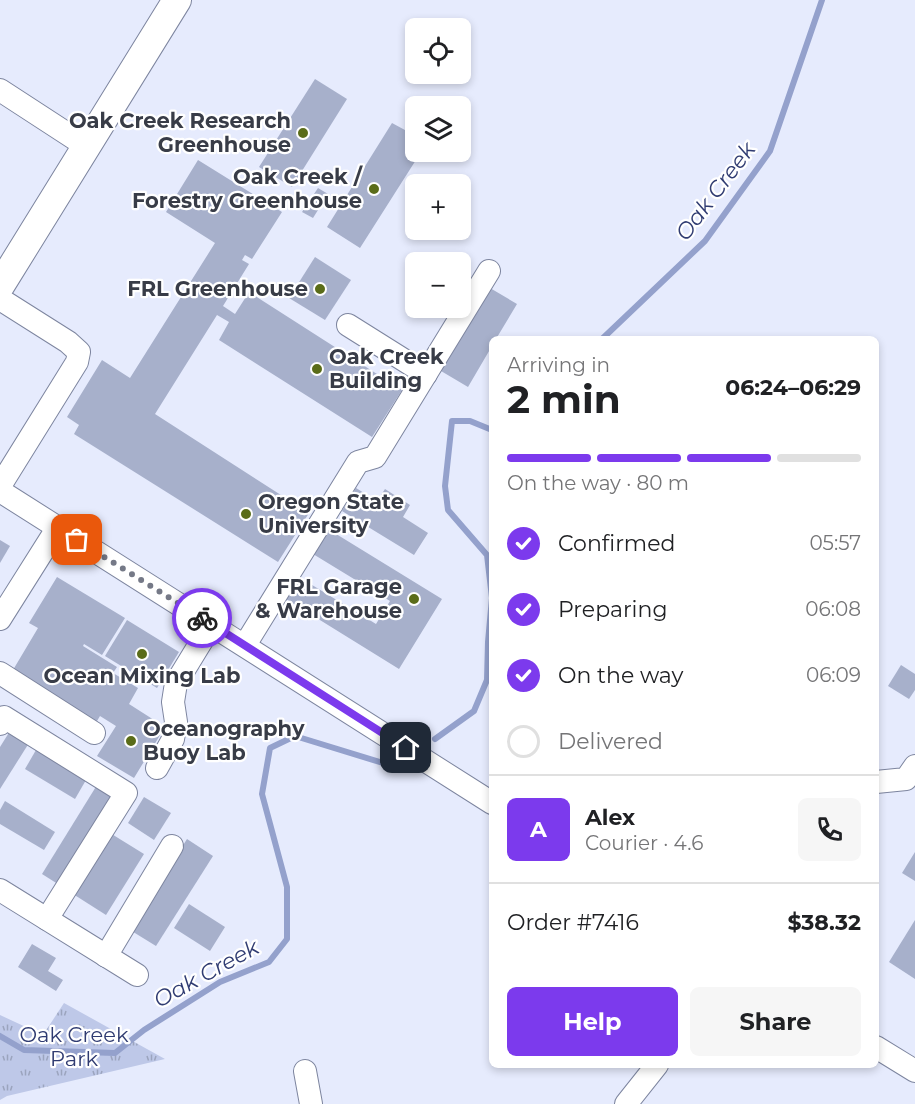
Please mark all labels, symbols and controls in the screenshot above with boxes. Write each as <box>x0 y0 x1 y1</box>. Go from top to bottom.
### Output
map controls <box>405 18 471 318</box>
button: locate <box>405 18 471 84</box>
button: layers <box>405 96 471 162</box>
place label: Oak Creek Research Greenhouse <box>69 108 291 157</box>
marker: Oak Creek Research Greenhouse <box>296 126 310 140</box>
water label: Oak Creek <box>670 136 762 246</box>
place label: Oak Creek / Forestry Greenhouse <box>132 164 364 213</box>
button: + <box>405 174 471 240</box>
marker: Oak Creek / Forestry Greenhouse <box>367 182 381 196</box>
button: − <box>405 252 471 318</box>
place label: FRL Greenhouse <box>127 276 308 301</box>
marker: FRL Greenhouse <box>313 282 327 296</box>
place label: Oak Creek Building <box>329 344 444 393</box>
text: Arriving in <box>507 353 610 377</box>
marker: Oak Creek Building <box>310 362 324 376</box>
text: 06:24–06:29 <box>725 374 861 401</box>
text: 2 min <box>507 375 621 423</box>
text: On the way · 80 m <box>507 471 689 495</box>
place label: Oregon State University <box>258 489 404 538</box>
marker: Oregon State University <box>239 507 253 521</box>
pin <box>51 514 102 565</box>
icon: bag <box>60 523 93 556</box>
icon: check <box>507 527 540 560</box>
text: Confirmed <box>558 530 675 557</box>
text: 05:57 <box>809 531 861 555</box>
place label: FRL Garage & Warehouse <box>255 574 402 623</box>
courier <box>172 588 232 648</box>
marker: FRL Garage & Warehouse <box>407 592 421 606</box>
icon: check <box>507 593 540 626</box>
text: Preparing <box>558 596 667 623</box>
text: 06:08 <box>805 597 861 621</box>
icon: bike <box>186 602 219 635</box>
marker: Ocean Mixing Lab <box>135 647 149 661</box>
icon: check <box>507 659 540 692</box>
text: On the way <box>558 662 683 689</box>
place label: Ocean Mixing Lab <box>44 663 240 688</box>
text: 06:09 <box>806 663 861 687</box>
place label: Oceanography Buoy Lab <box>143 716 305 765</box>
pin <box>380 722 431 773</box>
text: Delivered <box>558 728 663 755</box>
icon: home <box>389 731 422 764</box>
marker: Oceanography Buoy Lab <box>124 734 138 748</box>
button: phone <box>798 798 861 861</box>
text: Alex <box>585 804 635 831</box>
text: A <box>530 816 547 843</box>
text: Courier · 4.6 <box>585 831 703 855</box>
text: Order #7416 <box>507 909 639 936</box>
text: $38.32 <box>787 909 861 936</box>
water label: Oak Creek <box>149 933 264 1013</box>
button: Help <box>507 987 678 1056</box>
button: Share <box>690 987 861 1056</box>
park label: Oak Creek Park <box>19 1022 129 1071</box>

